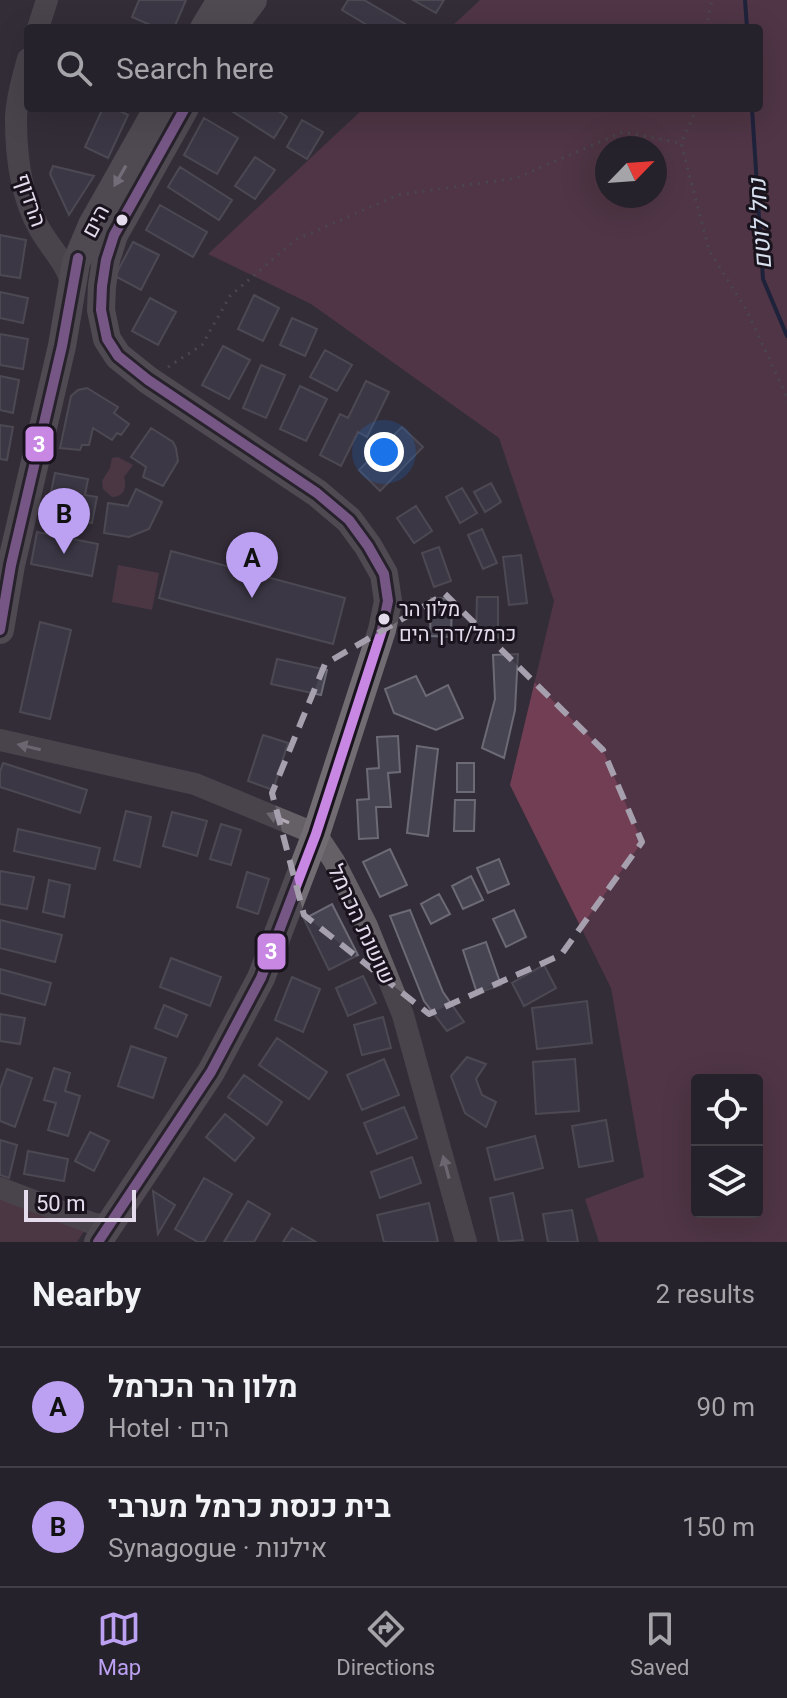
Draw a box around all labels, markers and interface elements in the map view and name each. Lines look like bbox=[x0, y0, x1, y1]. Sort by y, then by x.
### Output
search box bbox=[24, 24, 763, 112]
icon: search bbox=[52, 46, 96, 90]
text: Search here bbox=[116, 51, 274, 86]
north arrow bbox=[595, 136, 667, 208]
one-way arrow bbox=[113, 165, 127, 187]
street label: הרדוף bbox=[10, 170, 51, 230]
water label: נחל לוטם bbox=[743, 175, 777, 270]
street label: הים bbox=[77, 201, 114, 242]
unlabelled marker bbox=[114, 212, 130, 228]
line badge: 3 bbox=[24, 425, 55, 463]
text: 3 bbox=[33, 432, 45, 457]
your location bbox=[364, 432, 404, 472]
pin: B bbox=[38, 488, 90, 554]
pin: A bbox=[226, 532, 278, 598]
place label: מלון הר כרמל/דרך הים bbox=[399, 597, 516, 646]
marker: מלון הר כרמל/דרך הים bbox=[376, 611, 392, 627]
one-way arrow bbox=[16, 740, 41, 753]
one-way arrow bbox=[266, 812, 290, 825]
street label: שושנת הכרמל bbox=[323, 860, 400, 988]
line badge: 3 bbox=[256, 932, 287, 971]
text: 3 bbox=[265, 939, 277, 964]
map controls bbox=[691, 1074, 763, 1218]
button: locate bbox=[691, 1074, 763, 1146]
button: layers bbox=[691, 1146, 763, 1218]
one-way arrow bbox=[439, 1154, 452, 1178]
scale bar bbox=[24, 1186, 136, 1222]
text: 50 m bbox=[36, 1191, 85, 1216]
text: Nearby bbox=[32, 1274, 141, 1314]
text: 2 results bbox=[656, 1279, 755, 1309]
text: מלון הר הכרמל bbox=[108, 1369, 298, 1404]
text: A bbox=[49, 1392, 67, 1422]
text: 90 m bbox=[697, 1392, 755, 1422]
text: Hotel · הים bbox=[108, 1413, 229, 1443]
text: בית כנסת כרמל מערבי bbox=[108, 1489, 391, 1524]
text: B bbox=[50, 1512, 66, 1542]
text: 150 m bbox=[682, 1512, 755, 1542]
text: Synagogue · אילנות bbox=[108, 1533, 327, 1563]
tab: Map bbox=[97, 1607, 141, 1680]
tab: Directions bbox=[336, 1607, 435, 1680]
tab: Saved bbox=[630, 1607, 690, 1680]

